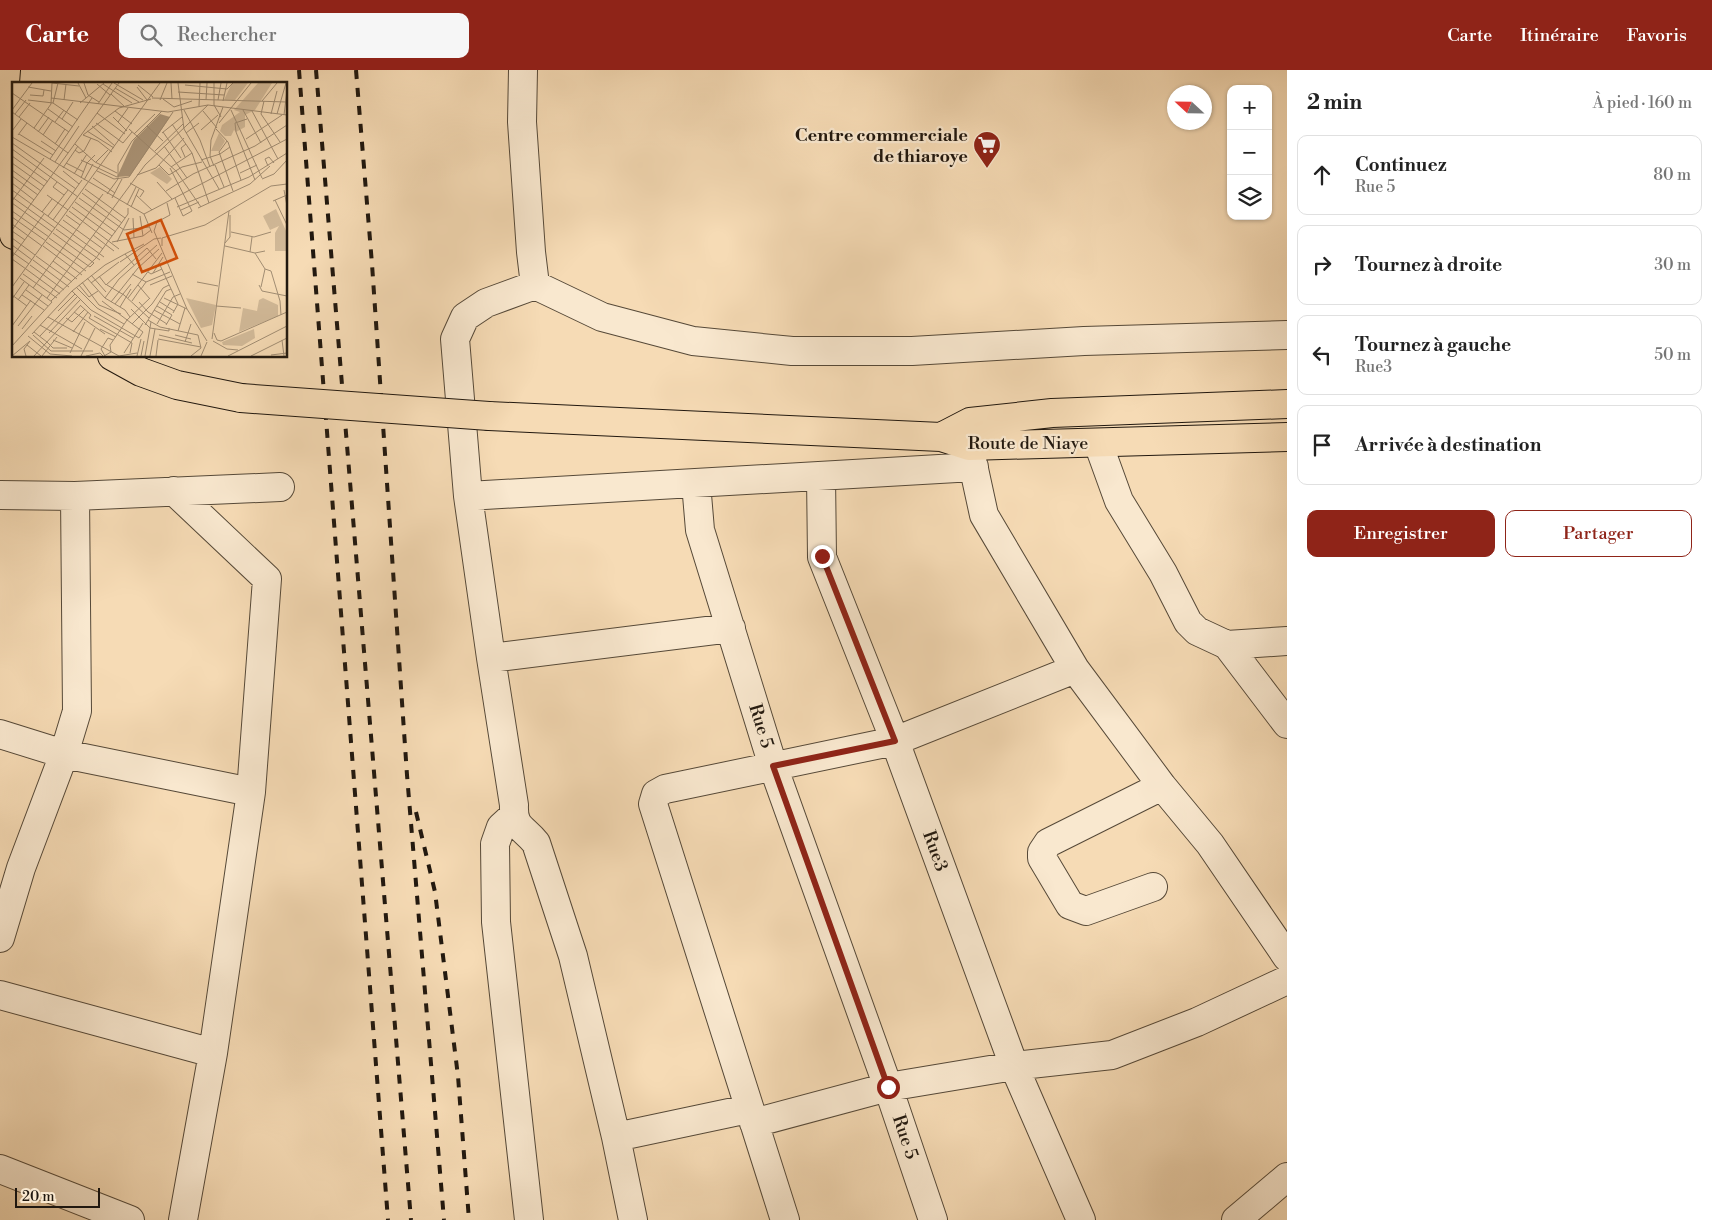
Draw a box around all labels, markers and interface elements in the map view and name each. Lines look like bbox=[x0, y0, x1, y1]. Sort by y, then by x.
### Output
search box bbox=[119, 13, 469, 58]
text: Carte bbox=[25, 20, 89, 50]
icon: search bbox=[137, 21, 165, 49]
text: Rechercher bbox=[177, 23, 277, 47]
text: Carte bbox=[1447, 24, 1492, 47]
text: Itinéraire bbox=[1520, 24, 1599, 47]
text: Favoris bbox=[1627, 24, 1687, 47]
inset map bbox=[12, 82, 288, 358]
north arrow bbox=[1167, 85, 1212, 130]
map controls bbox=[1227, 85, 1272, 220]
button: + bbox=[1227, 85, 1272, 130]
text: 2 min bbox=[1307, 90, 1362, 116]
text: À pied · 160 m bbox=[1593, 93, 1692, 113]
place label: Centre commerciale de thiaroye bbox=[795, 124, 968, 168]
supermarket icon: Centre commerciale de thiaroye bbox=[972, 130, 1002, 169]
button: − bbox=[1227, 130, 1272, 175]
text: Continuez bbox=[1355, 153, 1447, 177]
icon: ahead bbox=[1308, 161, 1336, 189]
text: 80 m bbox=[1653, 165, 1691, 185]
button: layers bbox=[1227, 175, 1272, 220]
text: Rue 5 bbox=[1355, 177, 1395, 197]
icon: right bbox=[1308, 251, 1336, 279]
text: Tournez à droite bbox=[1355, 253, 1502, 277]
text: 30 m bbox=[1654, 255, 1691, 275]
text: Tournez à gauche bbox=[1355, 333, 1511, 357]
icon: left bbox=[1308, 341, 1336, 369]
text: 50 m bbox=[1654, 345, 1691, 365]
text: Rue3 bbox=[1355, 357, 1392, 377]
icon: arrive bbox=[1308, 431, 1336, 459]
street label: Route de Niaye bbox=[968, 432, 1088, 455]
text: Arrivée à destination bbox=[1355, 433, 1541, 457]
button: Enregistrer bbox=[1307, 510, 1495, 557]
button: Partager bbox=[1505, 510, 1692, 557]
route end bbox=[811, 545, 834, 568]
street label: Rue 5 bbox=[743, 701, 779, 751]
street label: Rue3 bbox=[917, 827, 953, 875]
route start bbox=[877, 1076, 900, 1099]
street label: Rue 5 bbox=[887, 1112, 923, 1162]
scale bar bbox=[15, 1185, 100, 1208]
text: 20 m bbox=[22, 1188, 54, 1206]

